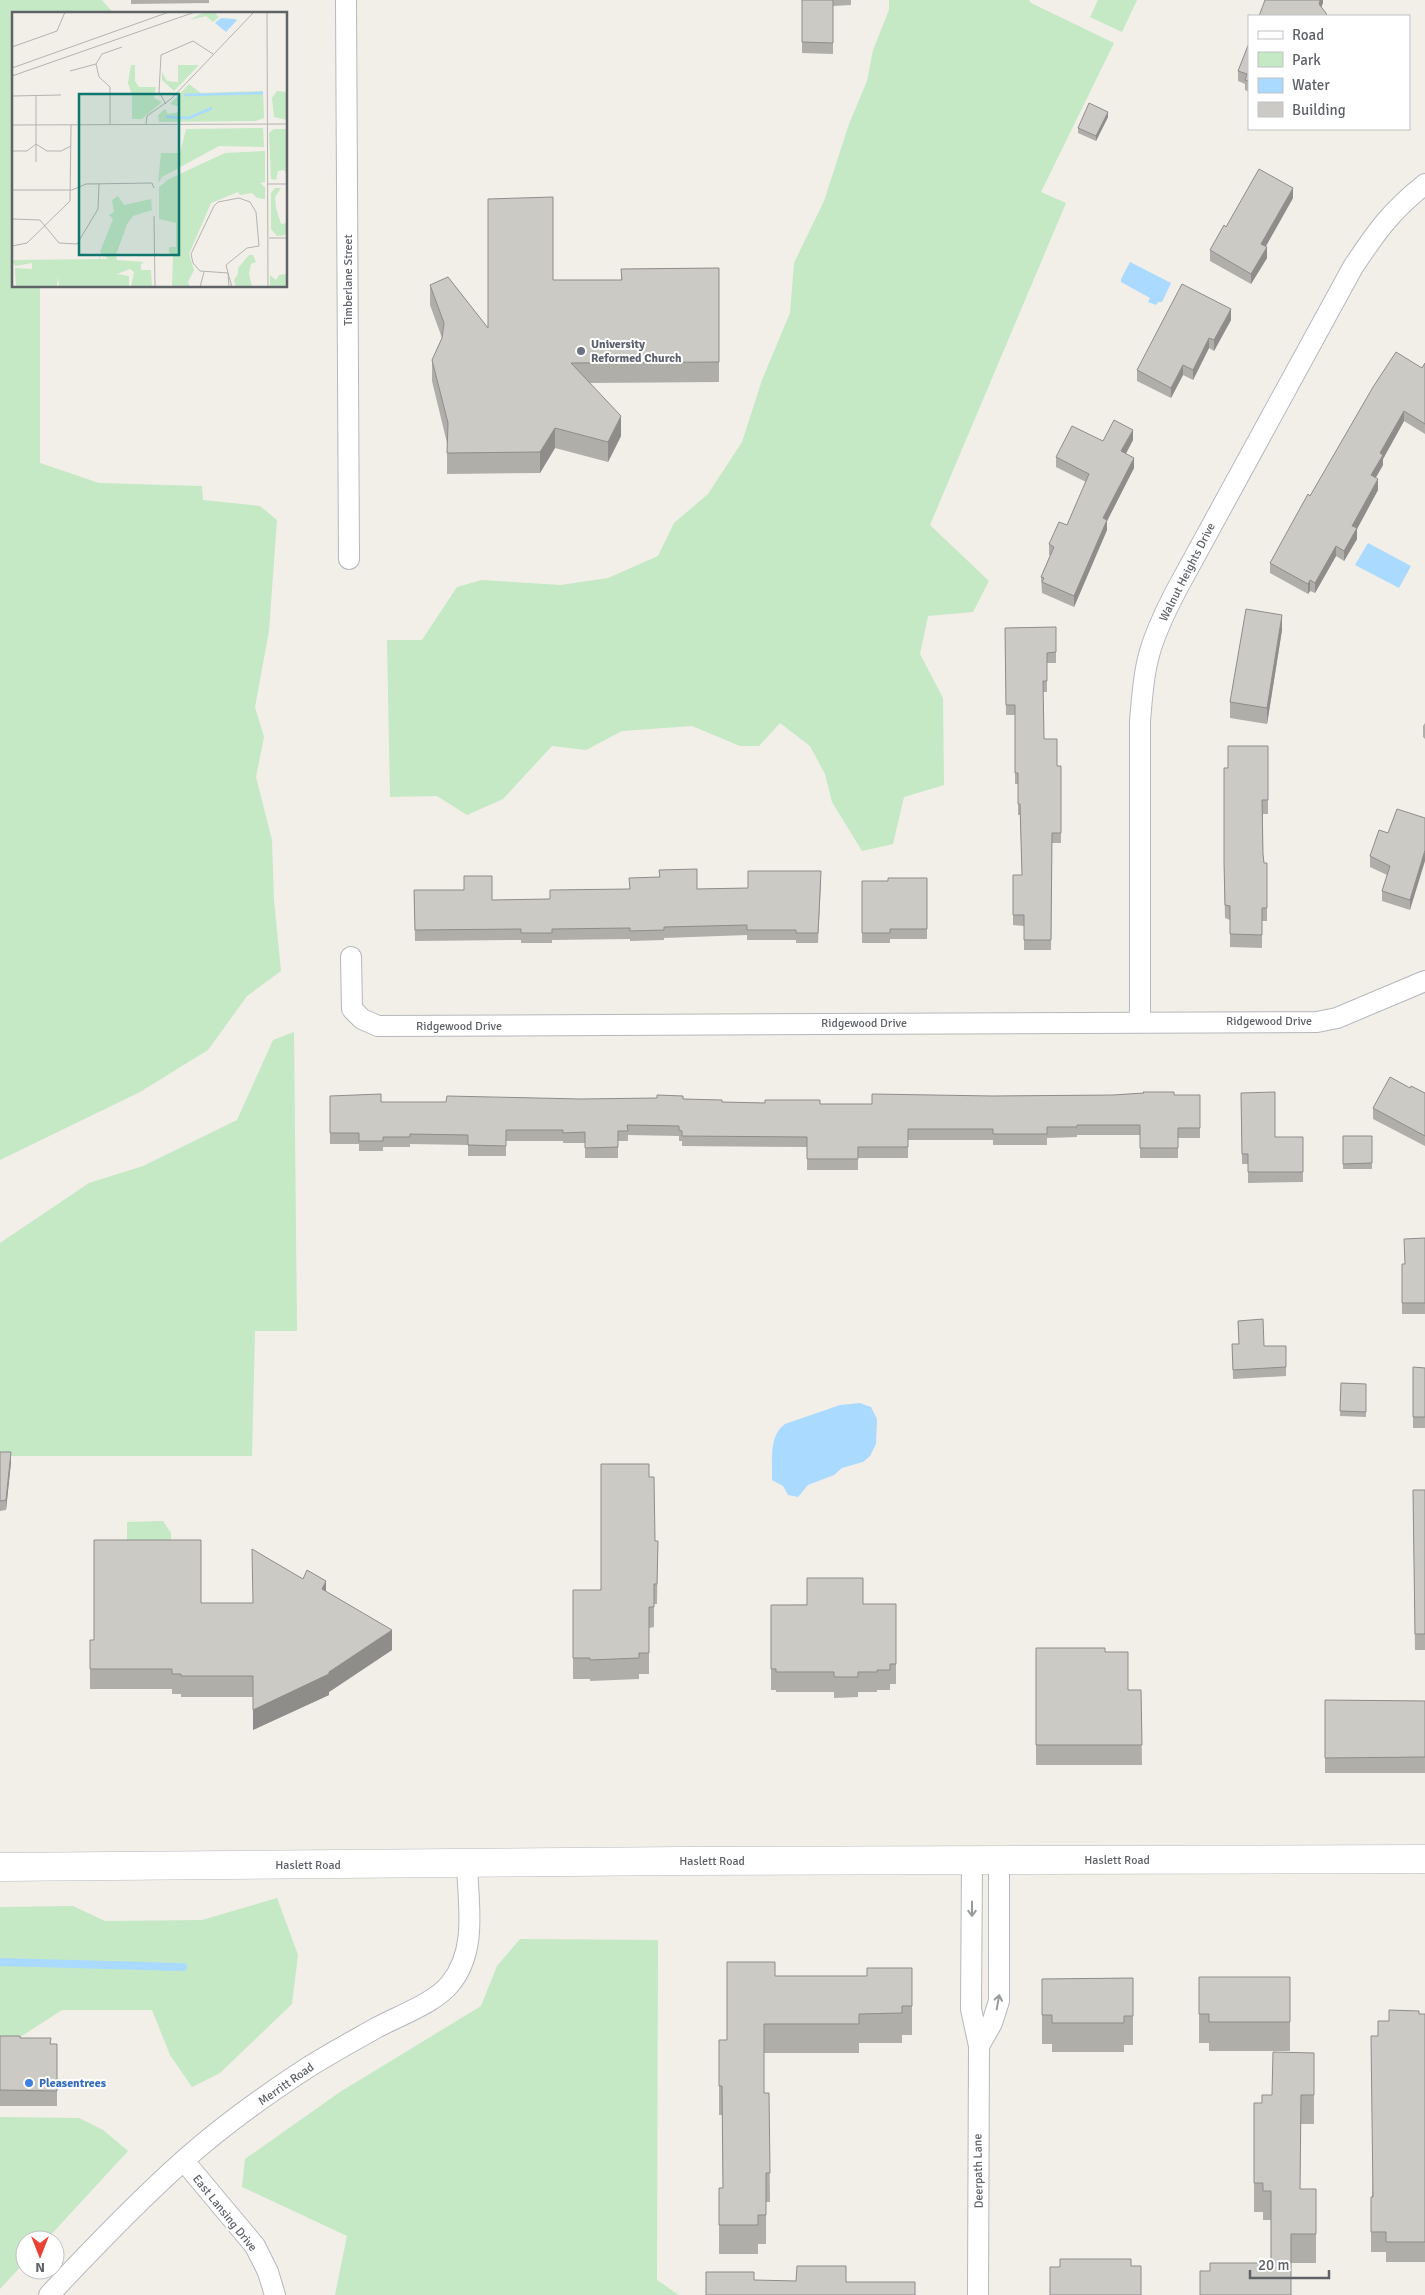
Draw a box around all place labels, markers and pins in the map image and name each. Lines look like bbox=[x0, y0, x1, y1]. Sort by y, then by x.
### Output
place label: University Reformed Church bbox=[591, 337, 682, 366]
marker: University Reformed Church bbox=[575, 345, 587, 357]
place label: Pleasentrees bbox=[39, 2076, 107, 2091]
marker: Pleasentrees bbox=[23, 2077, 35, 2089]

